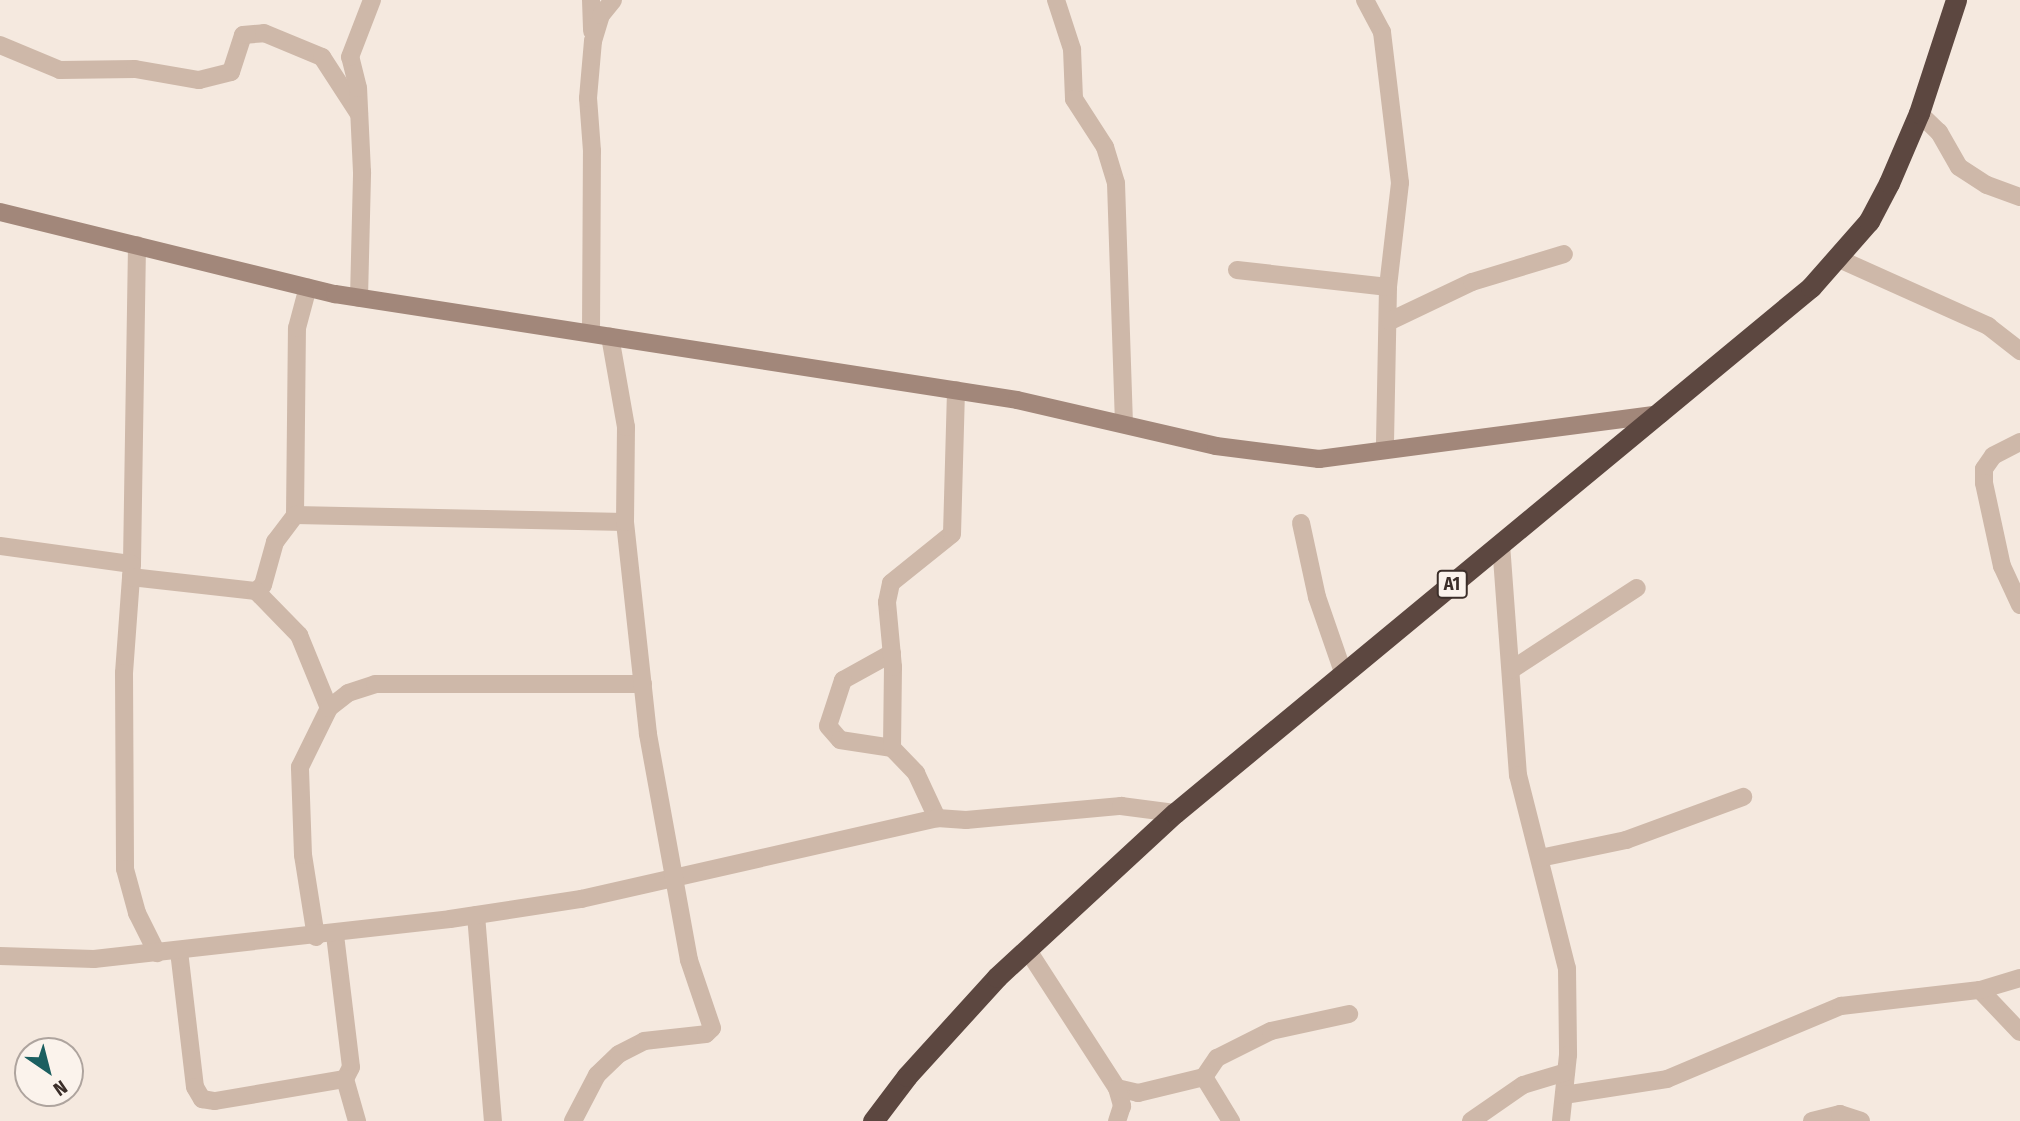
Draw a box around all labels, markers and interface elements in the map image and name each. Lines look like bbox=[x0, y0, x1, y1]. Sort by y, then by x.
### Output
road number: A1 bbox=[1436, 570, 1468, 598]
north arrow bbox=[14, 1037, 84, 1107]
text: N bbox=[49, 1075, 71, 1101]

